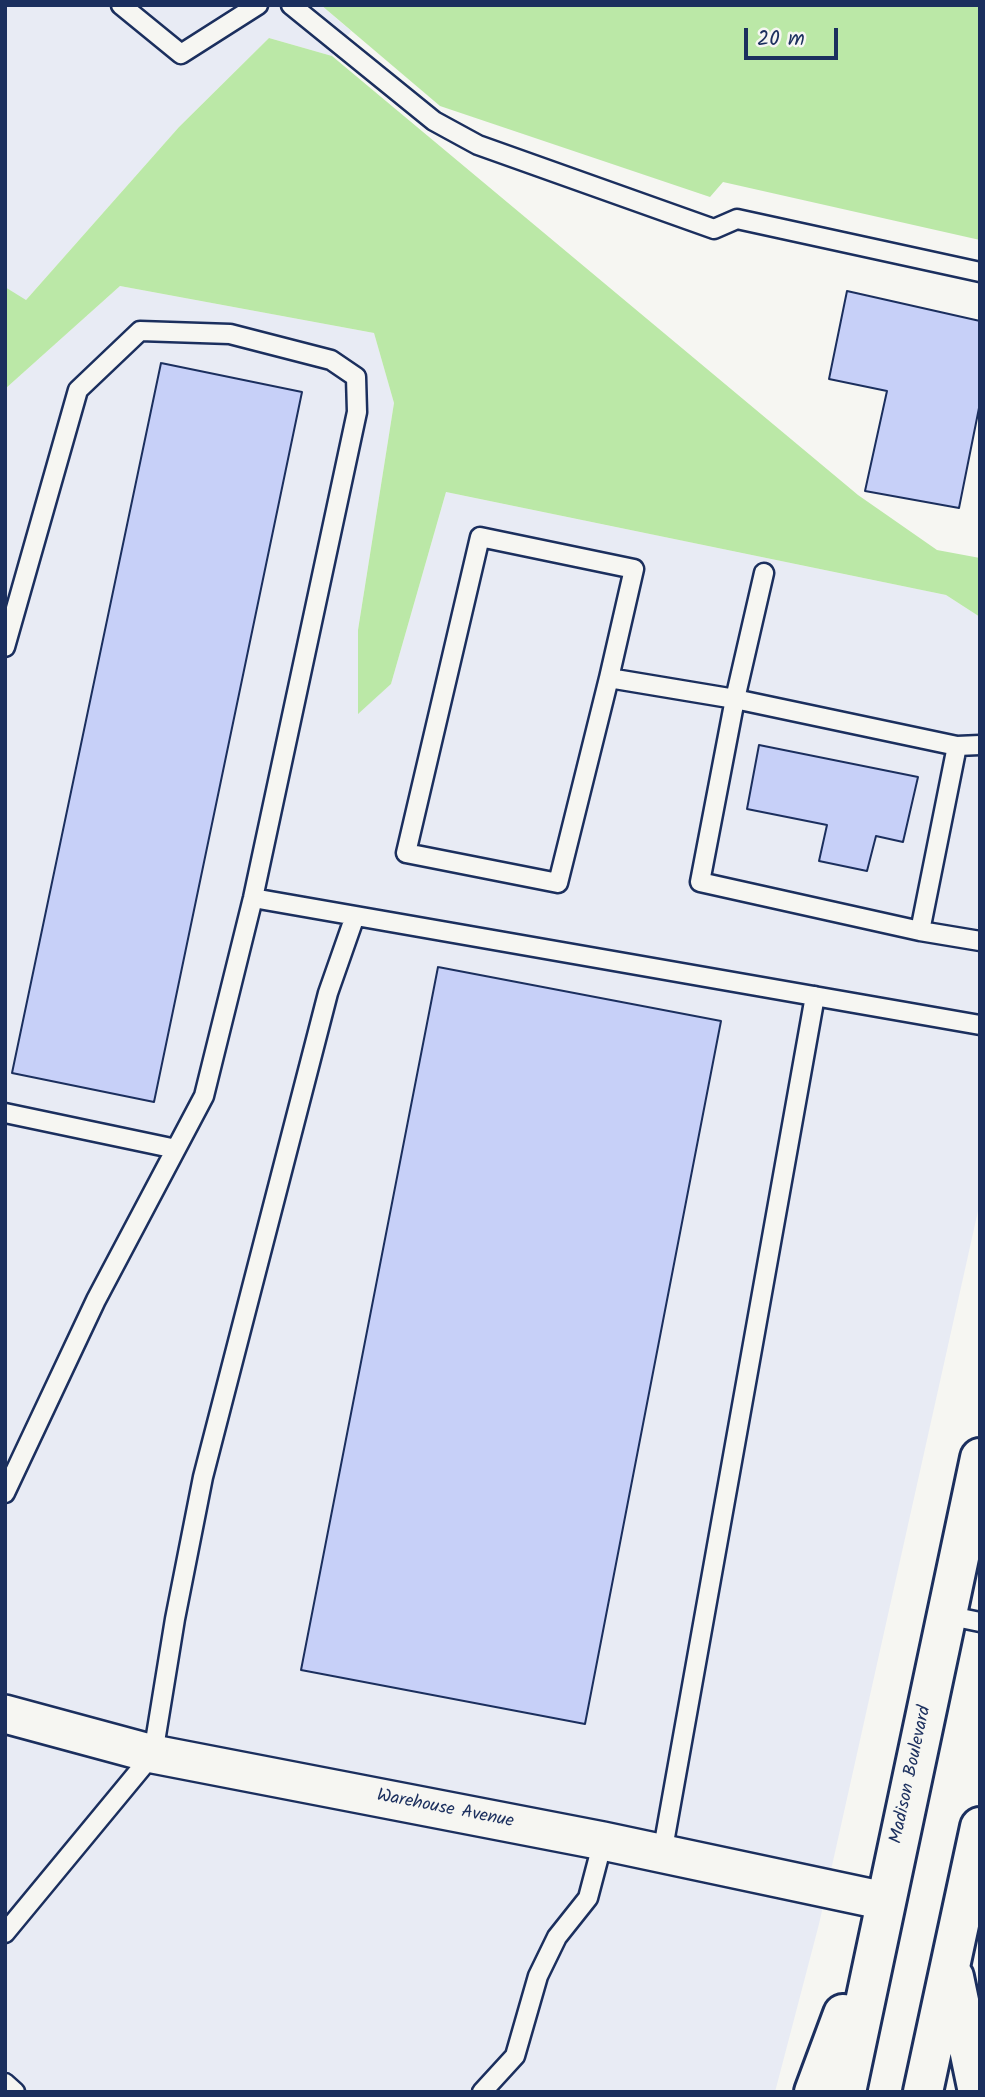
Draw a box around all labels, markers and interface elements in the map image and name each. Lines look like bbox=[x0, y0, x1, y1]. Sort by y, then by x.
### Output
scale bar bbox=[747, 14, 842, 58]
text: 20 m bbox=[757, 23, 805, 56]
street label: Madison Boulevard bbox=[887, 1704, 937, 1846]
street label: Warehouse Avenue bbox=[375, 1786, 515, 1834]

